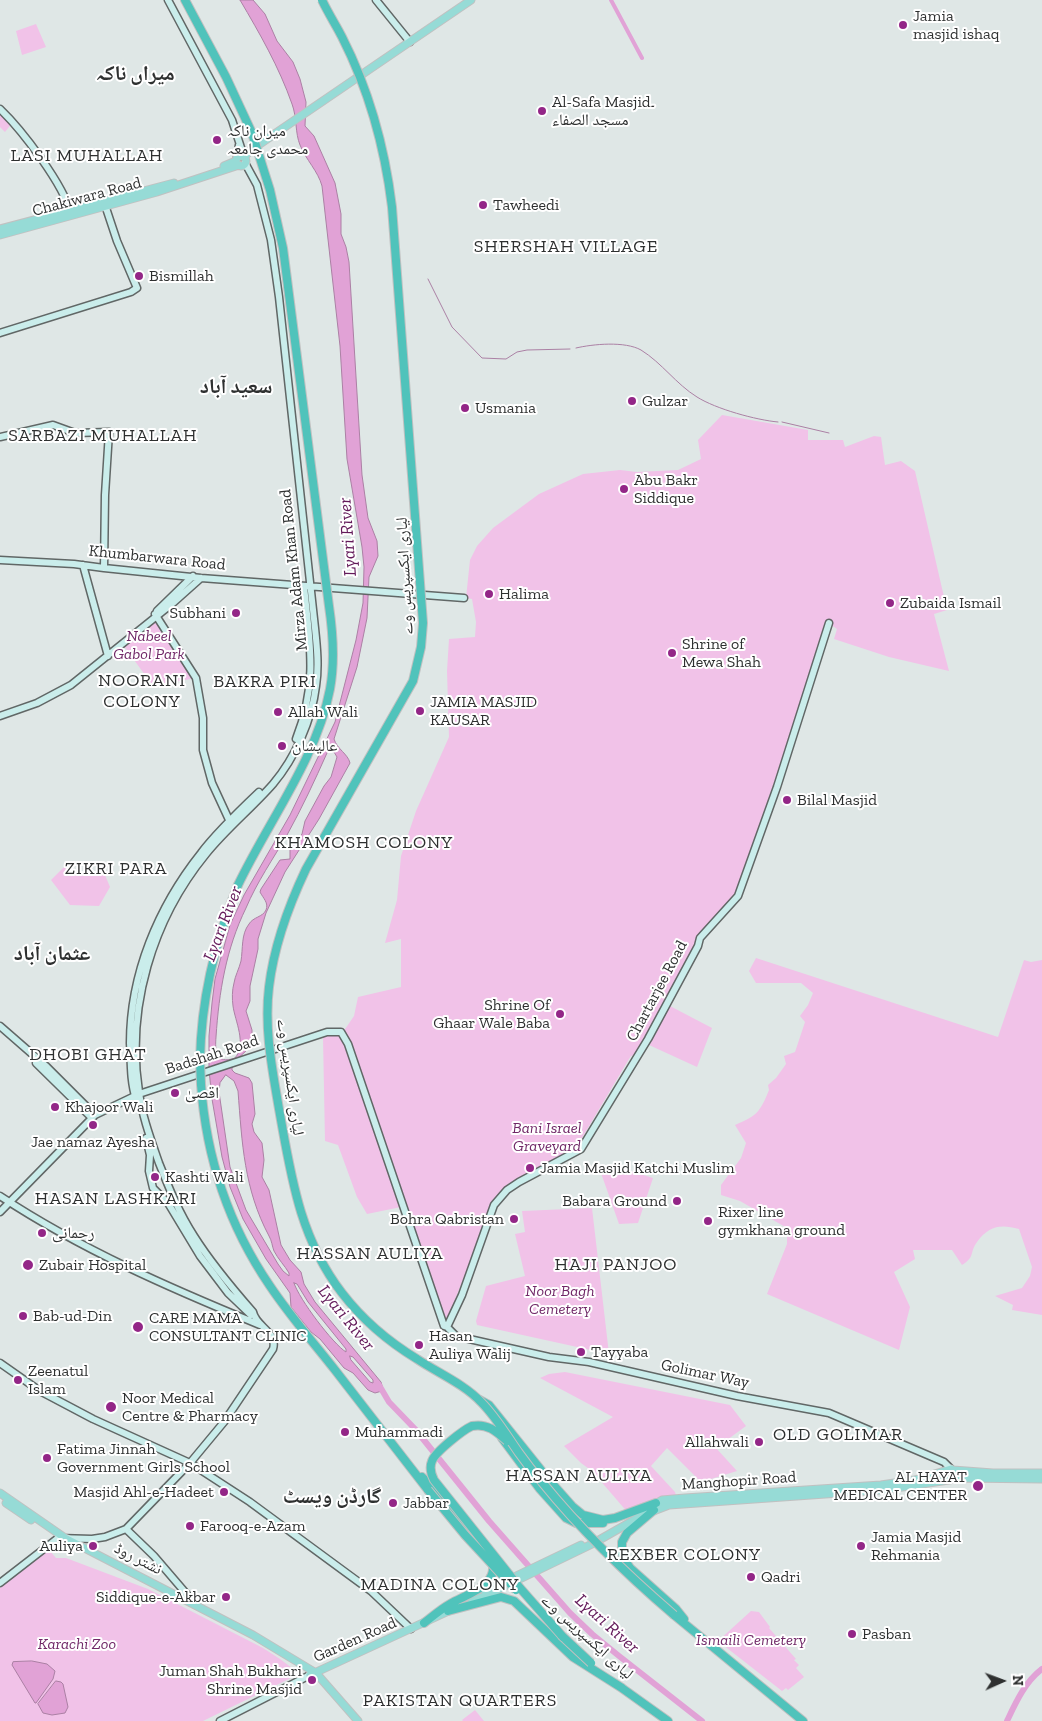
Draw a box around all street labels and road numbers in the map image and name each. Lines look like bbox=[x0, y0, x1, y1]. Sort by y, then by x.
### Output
street label: Chakiwara Road bbox=[30, 173, 144, 221]
street label: Mirza Adam Khan Road bbox=[276, 488, 312, 652]
street label: لیاری ایکسپریس وے bbox=[392, 517, 418, 635]
street label: Khumbarwara Road bbox=[88, 541, 226, 575]
street label: Chartarjee Road bbox=[622, 937, 692, 1045]
street label: لیاری ایکسپریس وے bbox=[272, 1017, 308, 1137]
street label: Badshah Road bbox=[163, 1031, 261, 1079]
street label: Golimar Way bbox=[659, 1355, 751, 1393]
street label: Manghopir Road bbox=[681, 1467, 797, 1495]
street label: نشتر روڈ bbox=[111, 1539, 165, 1579]
street label: لیاری ایکسپریس وے bbox=[537, 1591, 637, 1683]
street label: Garden Road bbox=[310, 1613, 400, 1667]

